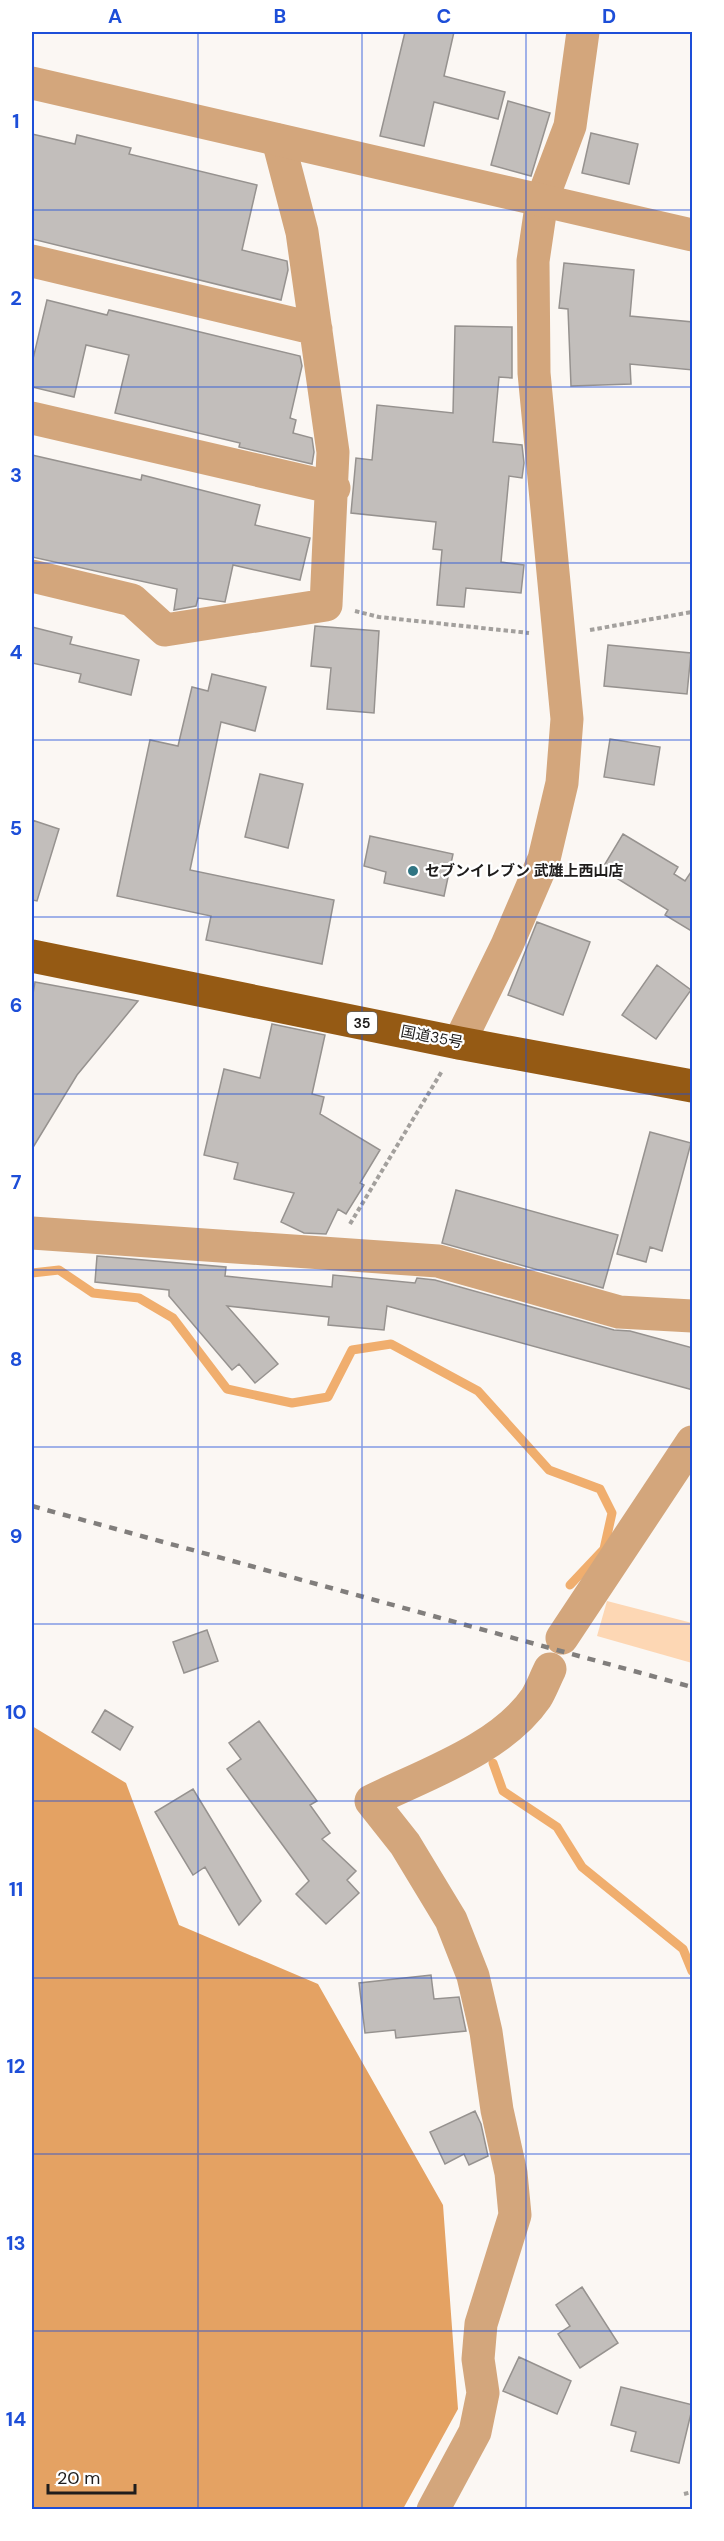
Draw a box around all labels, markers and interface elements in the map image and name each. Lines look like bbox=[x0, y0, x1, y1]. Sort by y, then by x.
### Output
text: A bbox=[108, 3, 122, 29]
text: B bbox=[274, 3, 286, 29]
text: C bbox=[437, 3, 451, 29]
text: D bbox=[602, 3, 616, 29]
text: 1 bbox=[12, 108, 20, 134]
text: 2 bbox=[10, 285, 22, 311]
text: 3 bbox=[10, 462, 22, 488]
text: 4 bbox=[10, 639, 23, 665]
text: 5 bbox=[10, 815, 22, 841]
place label: セブンイレブン 武雄上西山店 bbox=[425, 861, 624, 881]
marker: セブンイレブン 武雄上西山店 bbox=[406, 864, 420, 878]
text: 6 bbox=[10, 992, 22, 1018]
road number: 35 bbox=[347, 1012, 377, 1034]
street label: 国道35号 bbox=[399, 1021, 465, 1053]
text: 7 bbox=[11, 1169, 22, 1195]
text: 8 bbox=[10, 1346, 22, 1372]
text: 9 bbox=[10, 1523, 22, 1549]
text: 10 bbox=[5, 1699, 27, 1725]
text: 11 bbox=[9, 1876, 23, 1902]
text: 12 bbox=[7, 2053, 25, 2079]
text: 13 bbox=[6, 2230, 26, 2256]
text: 14 bbox=[6, 2406, 26, 2432]
scale bar bbox=[48, 2457, 135, 2495]
text: 20 m bbox=[57, 2466, 100, 2490]

